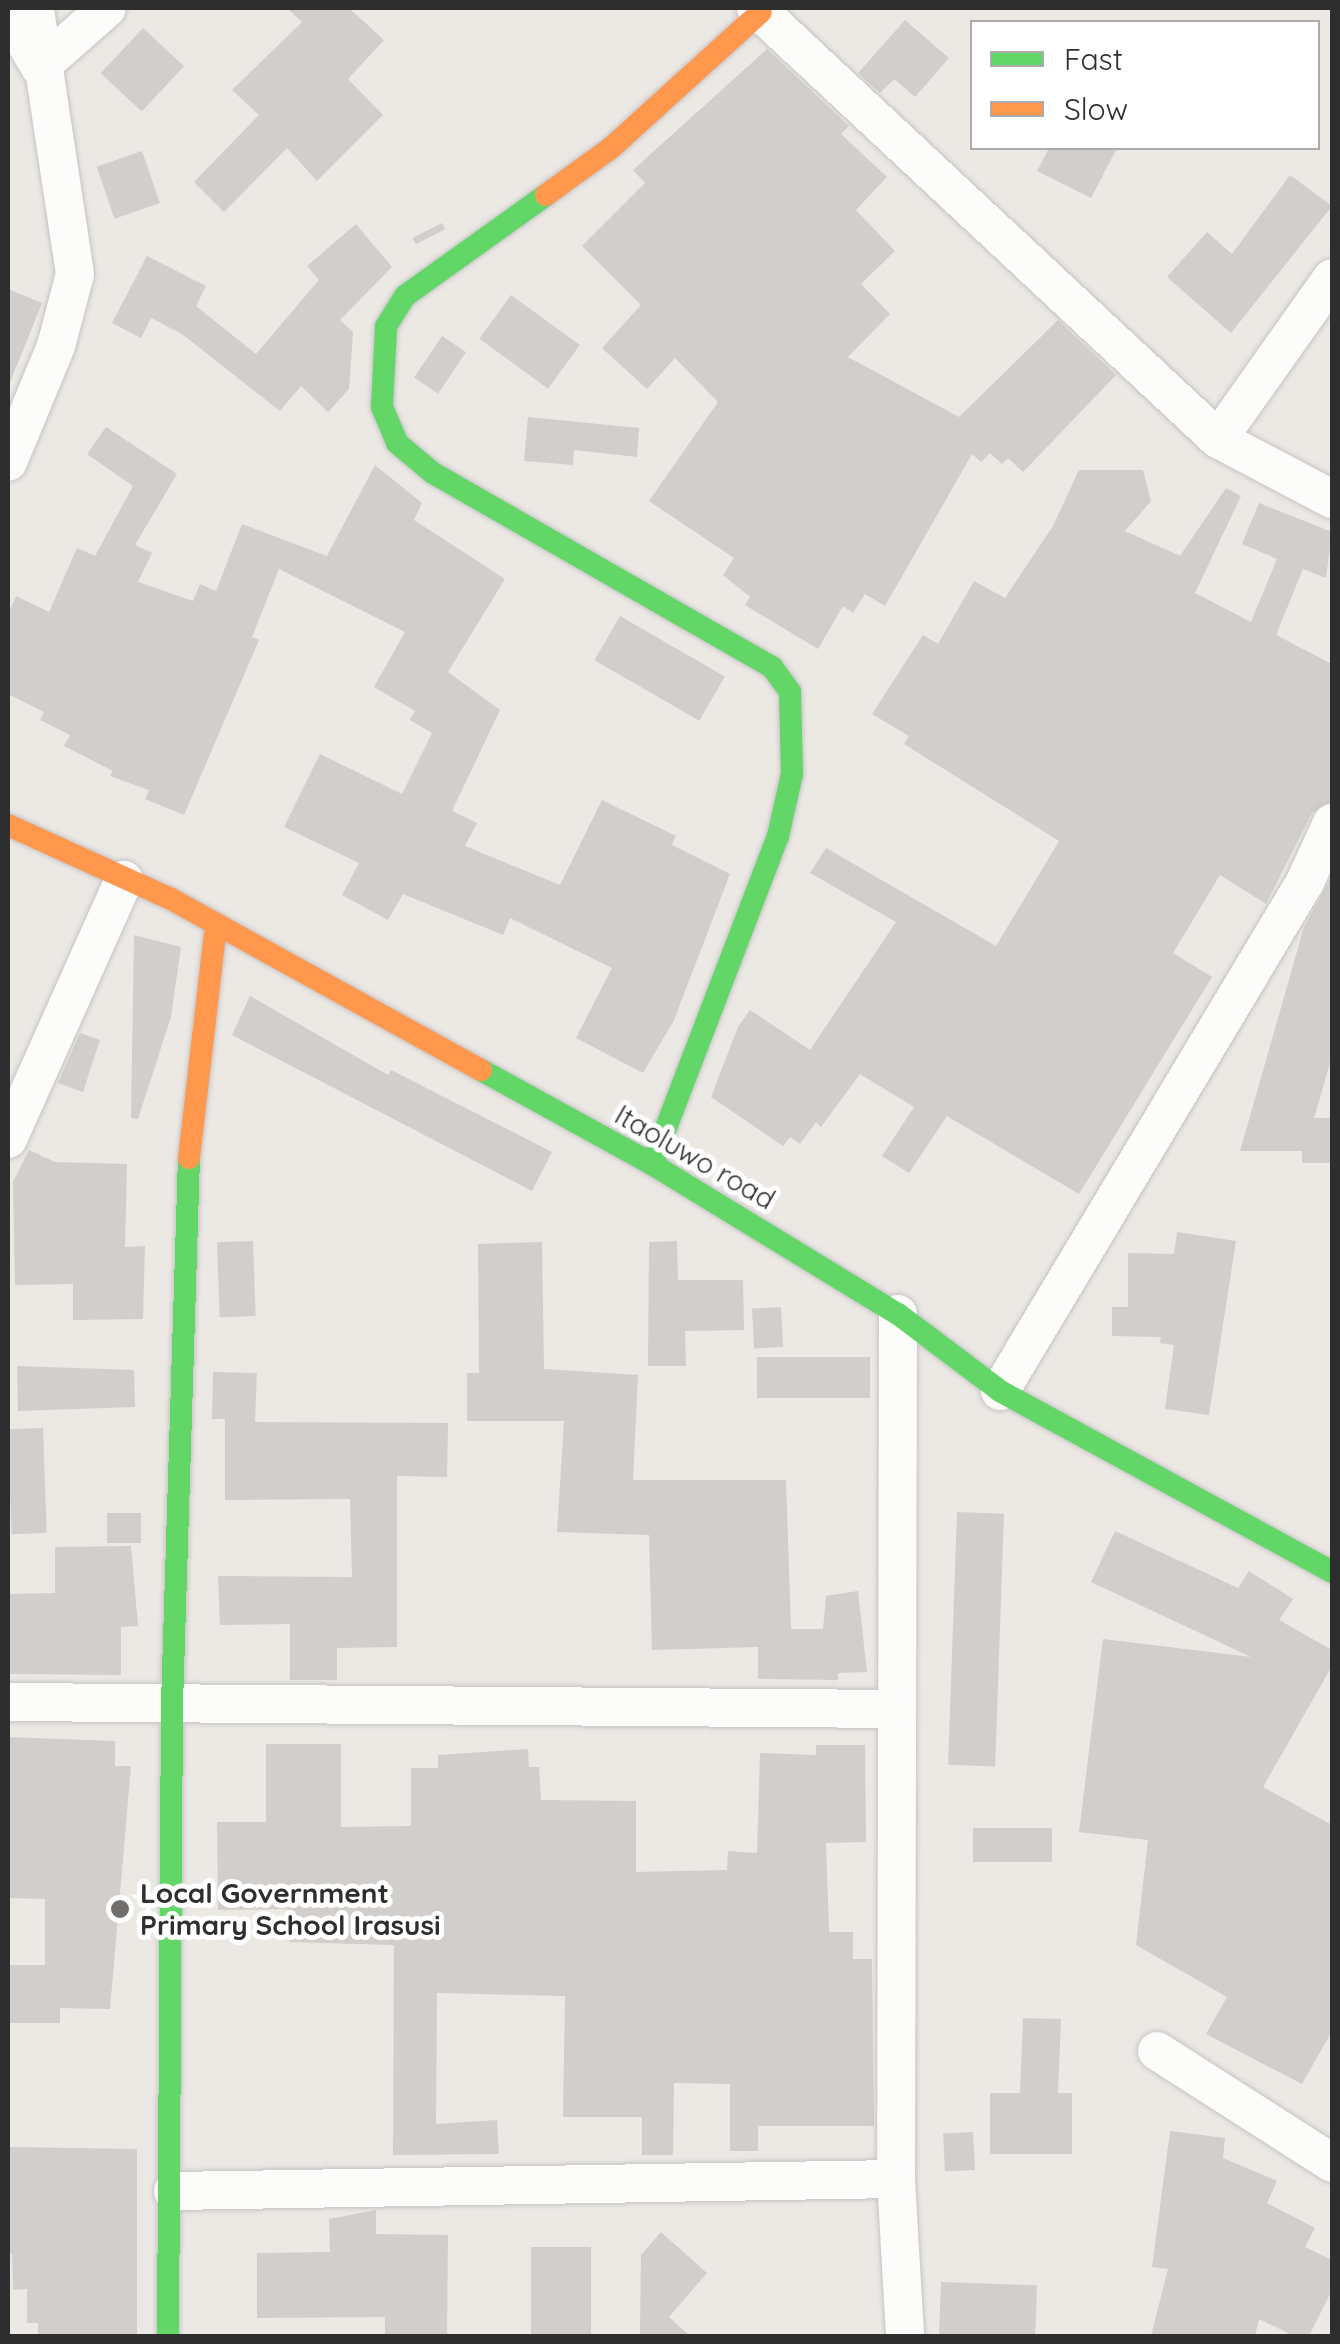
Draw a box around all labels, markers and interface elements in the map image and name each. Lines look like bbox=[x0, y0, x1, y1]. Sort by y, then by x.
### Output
legend bbox=[970, 20, 1320, 150]
text: Fast bbox=[1064, 40, 1123, 78]
text: Slow bbox=[1064, 90, 1128, 128]
street label: Itaoluwo road bbox=[609, 1098, 781, 1216]
place label: Local Government Primary School Irasusi bbox=[140, 1876, 441, 1942]
marker: Local Government Primary School Irasusi bbox=[109, 1898, 131, 1920]

